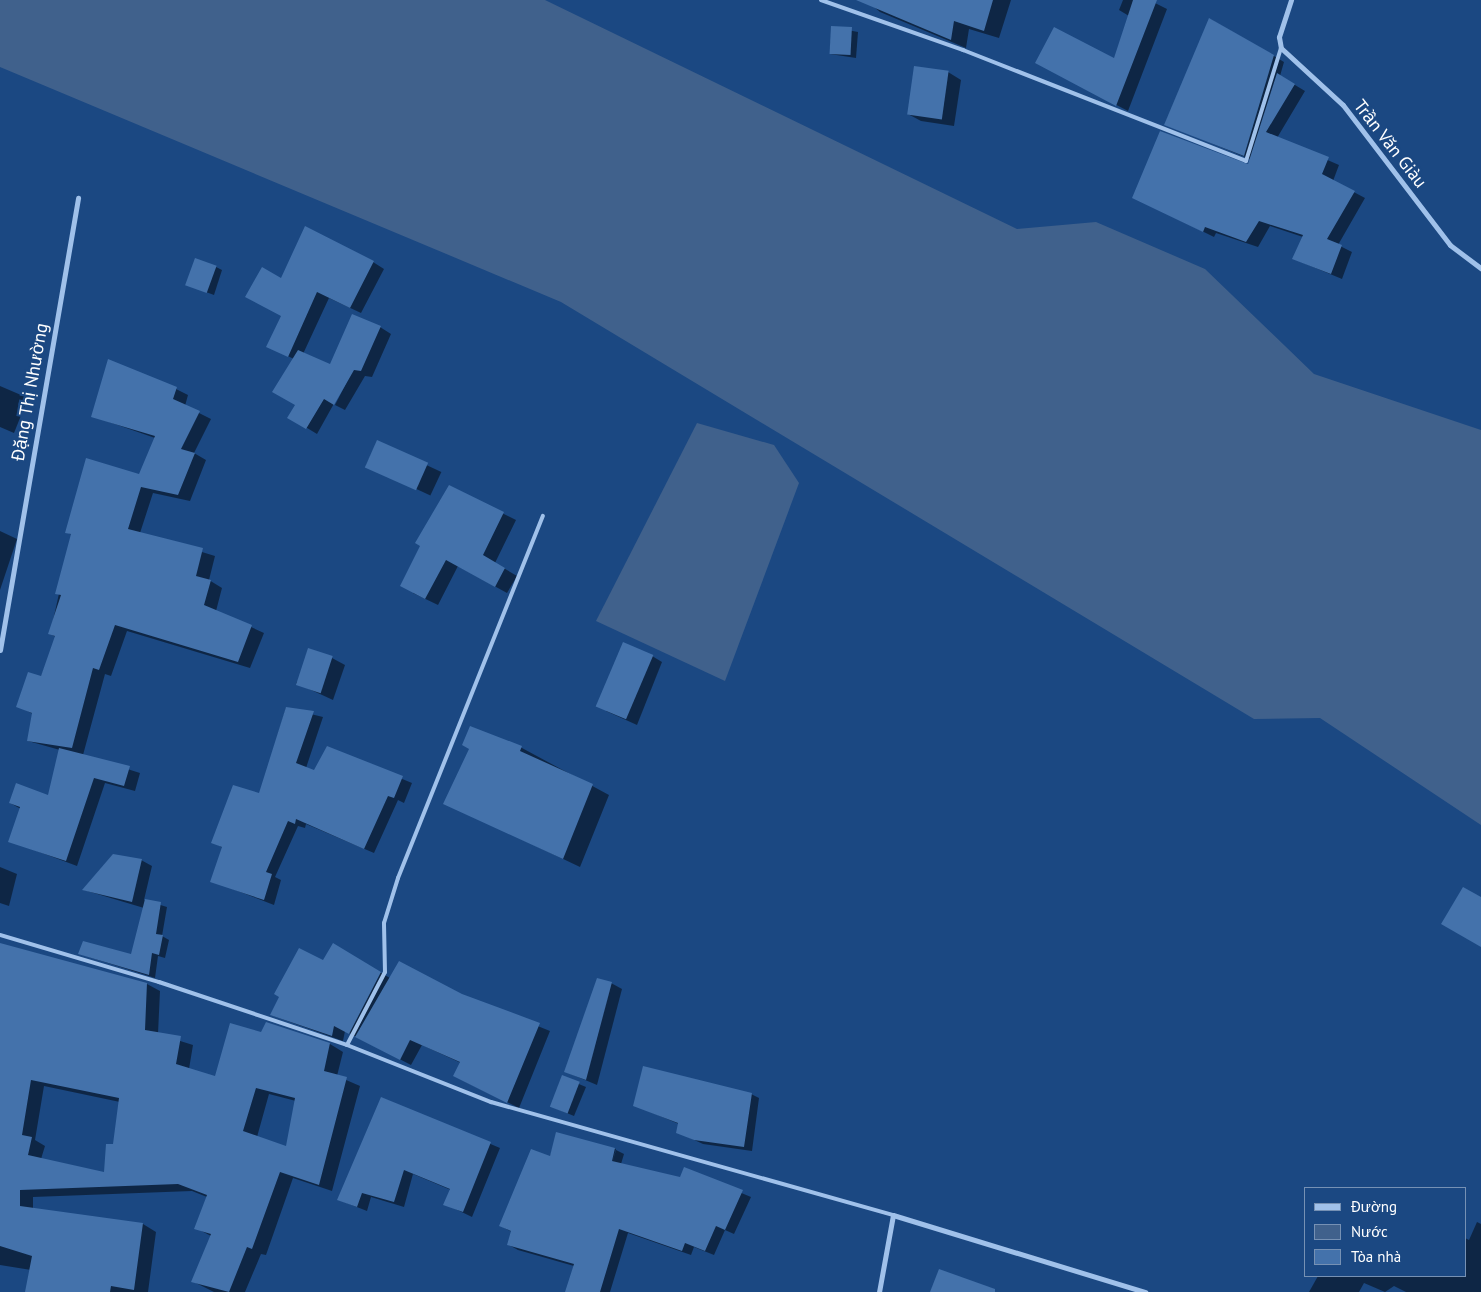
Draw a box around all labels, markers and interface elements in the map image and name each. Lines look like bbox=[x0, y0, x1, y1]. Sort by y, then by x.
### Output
street label: Trần Văn Giàu bbox=[1349, 95, 1431, 193]
street label: Đặng Thị Nhường bbox=[7, 321, 53, 463]
legend bbox=[1304, 1187, 1466, 1277]
text: Đường bbox=[1351, 1197, 1397, 1216]
text: Nước bbox=[1351, 1222, 1388, 1241]
text: Tòa nhà bbox=[1351, 1247, 1401, 1266]

